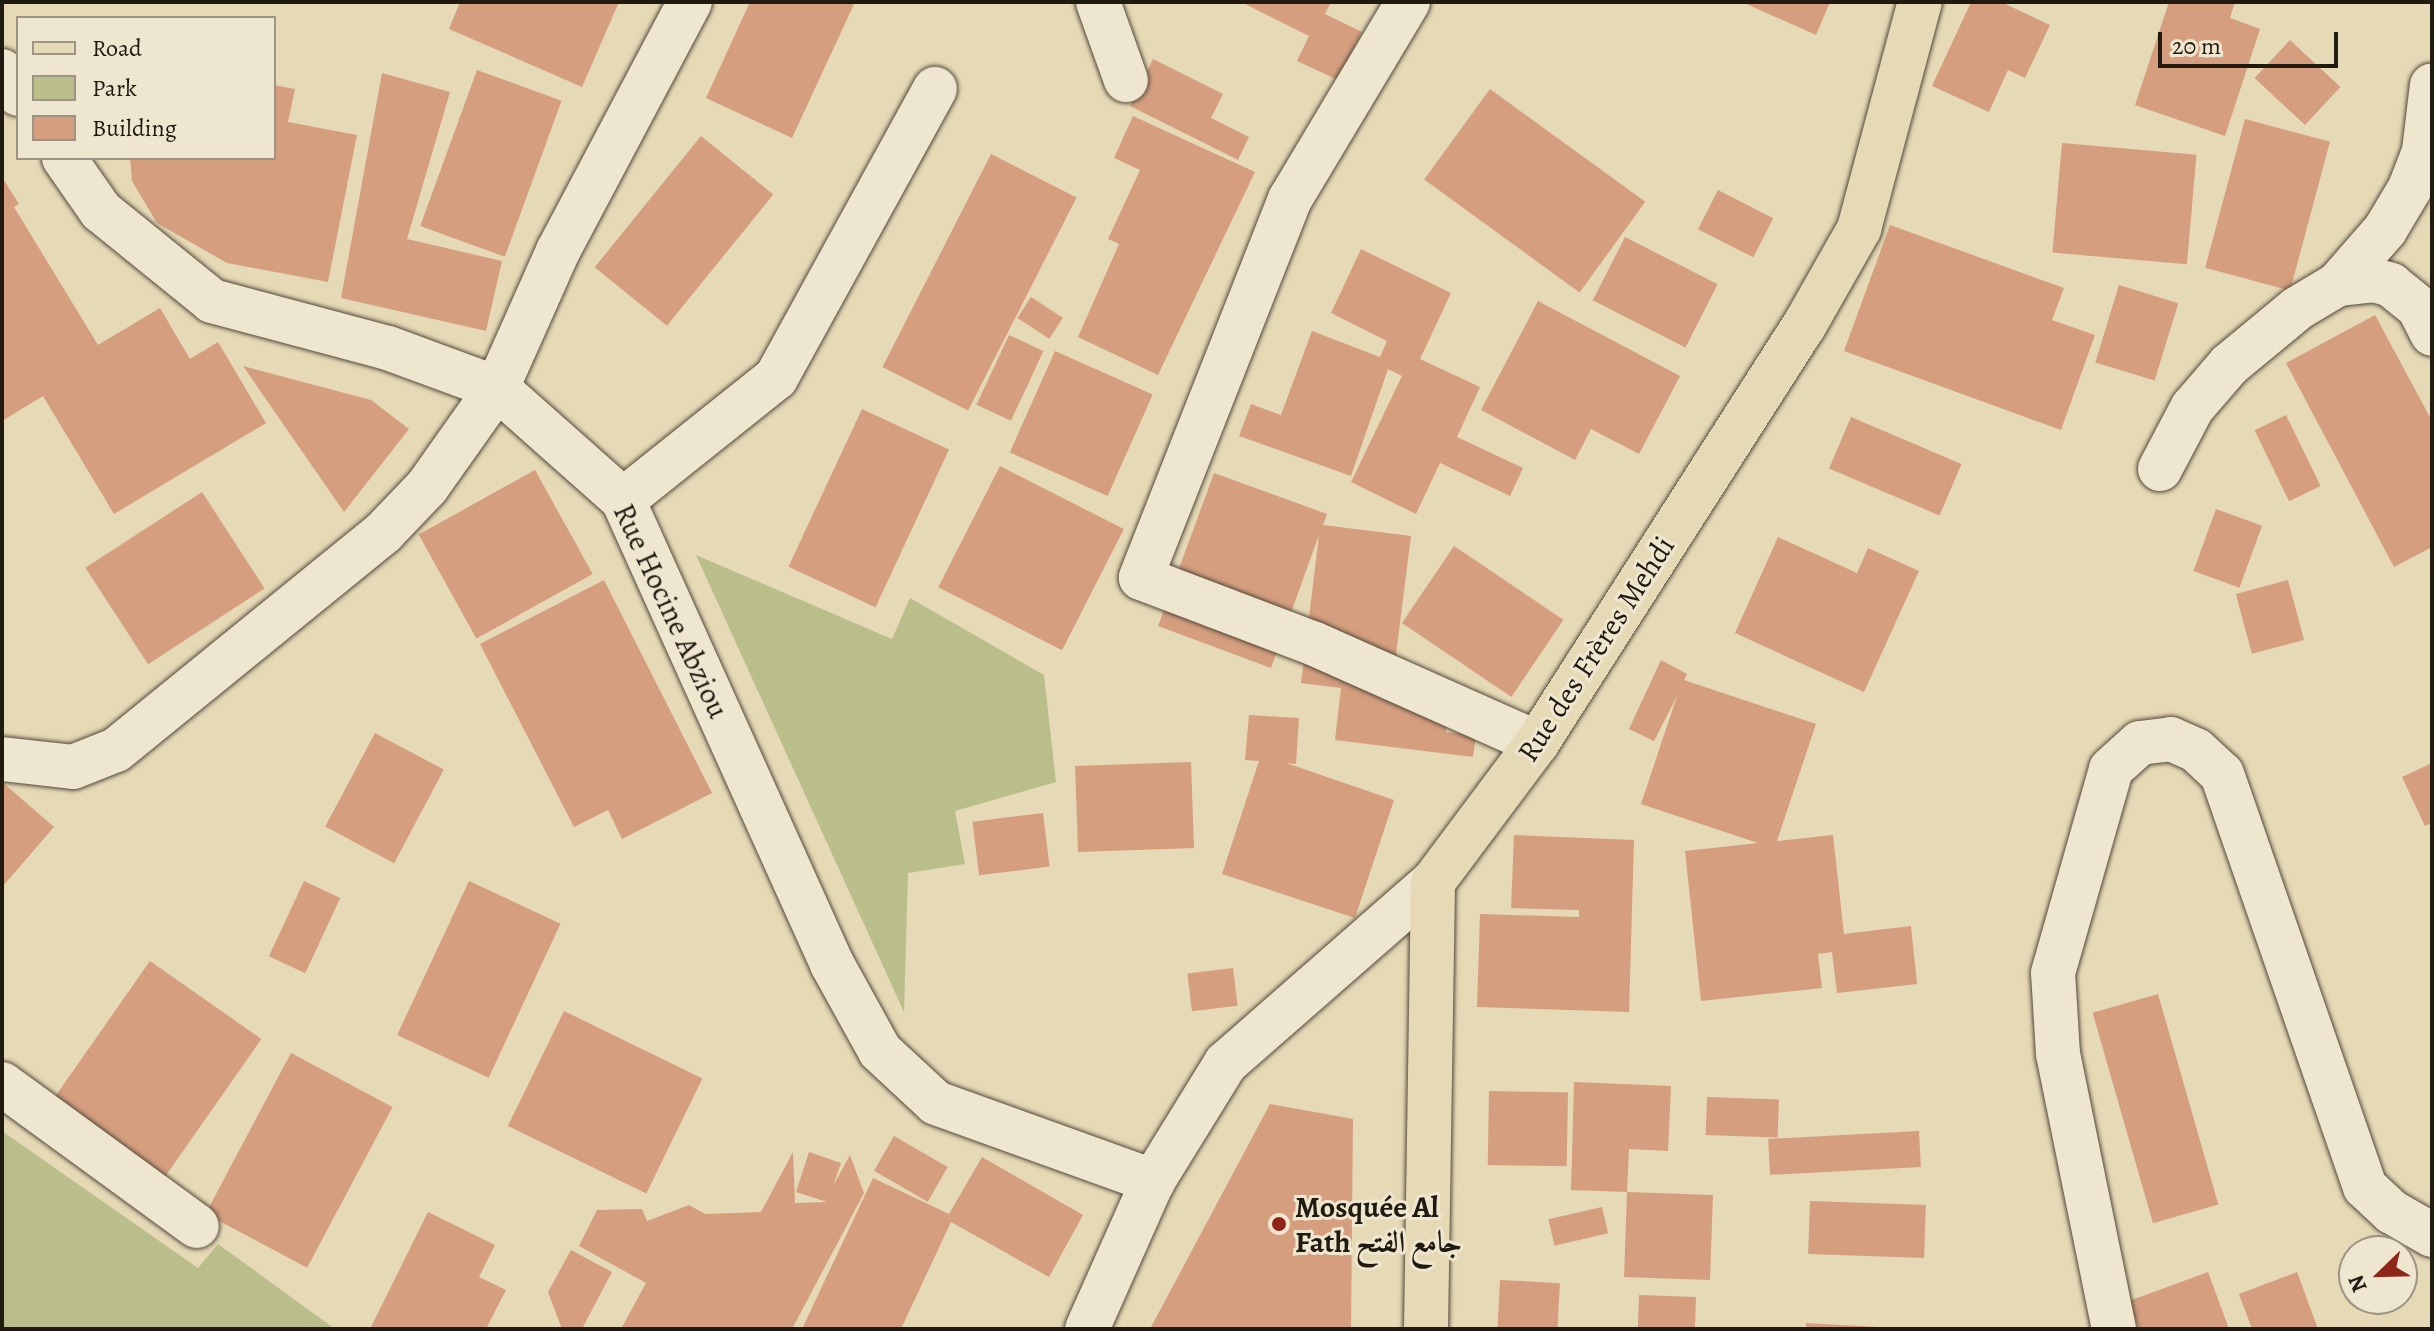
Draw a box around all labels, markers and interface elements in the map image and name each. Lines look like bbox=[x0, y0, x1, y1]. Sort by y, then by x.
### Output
legend bbox=[16, 16, 276, 160]
scale bar bbox=[2162, 16, 2342, 66]
text: 20 m bbox=[2172, 30, 2221, 62]
text: Road bbox=[92, 32, 142, 64]
text: Park bbox=[92, 72, 137, 104]
text: Building bbox=[92, 112, 177, 144]
street label: Rue Hocine Abziou bbox=[606, 498, 736, 724]
street label: Rue des Frères Mehdi bbox=[1510, 530, 1682, 768]
place label: Mosquée Al Fath جامع الفتح bbox=[1295, 1189, 1462, 1260]
marker: Mosquée Al Fath جامع الفتح bbox=[1270, 1215, 1288, 1233]
north arrow bbox=[2338, 1235, 2418, 1315]
text: N bbox=[2341, 1270, 2375, 1297]

